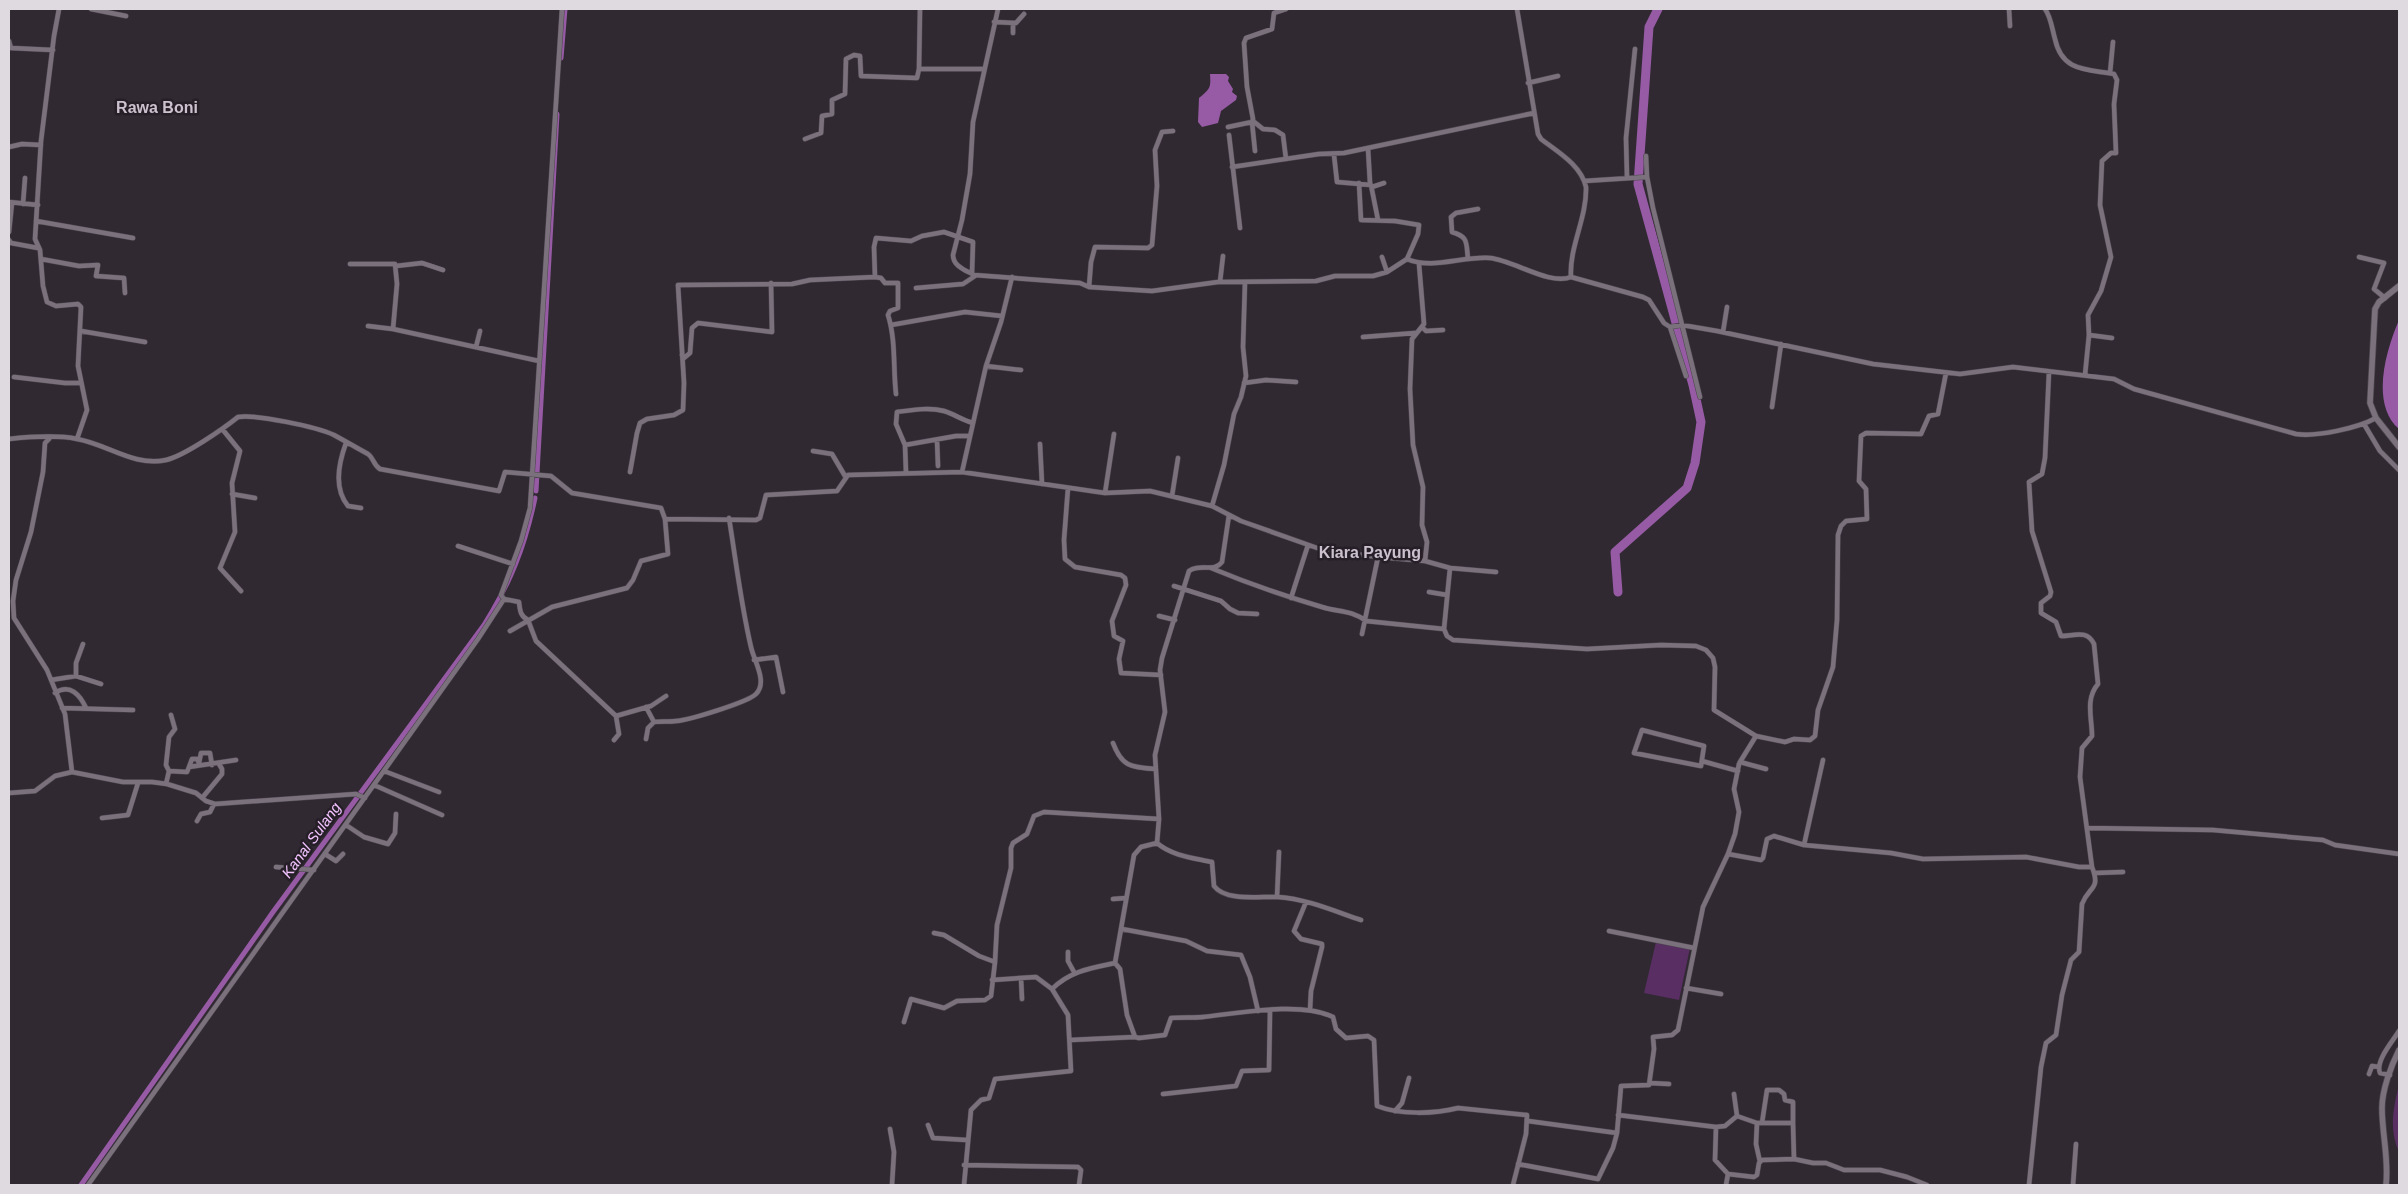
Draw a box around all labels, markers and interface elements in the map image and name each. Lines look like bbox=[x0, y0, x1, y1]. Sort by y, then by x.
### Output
district label: Rawa Boni bbox=[116, 99, 198, 116]
district label: Kiara Payung bbox=[1319, 544, 1421, 561]
water label: Kanal Sulang bbox=[278, 798, 344, 881]

